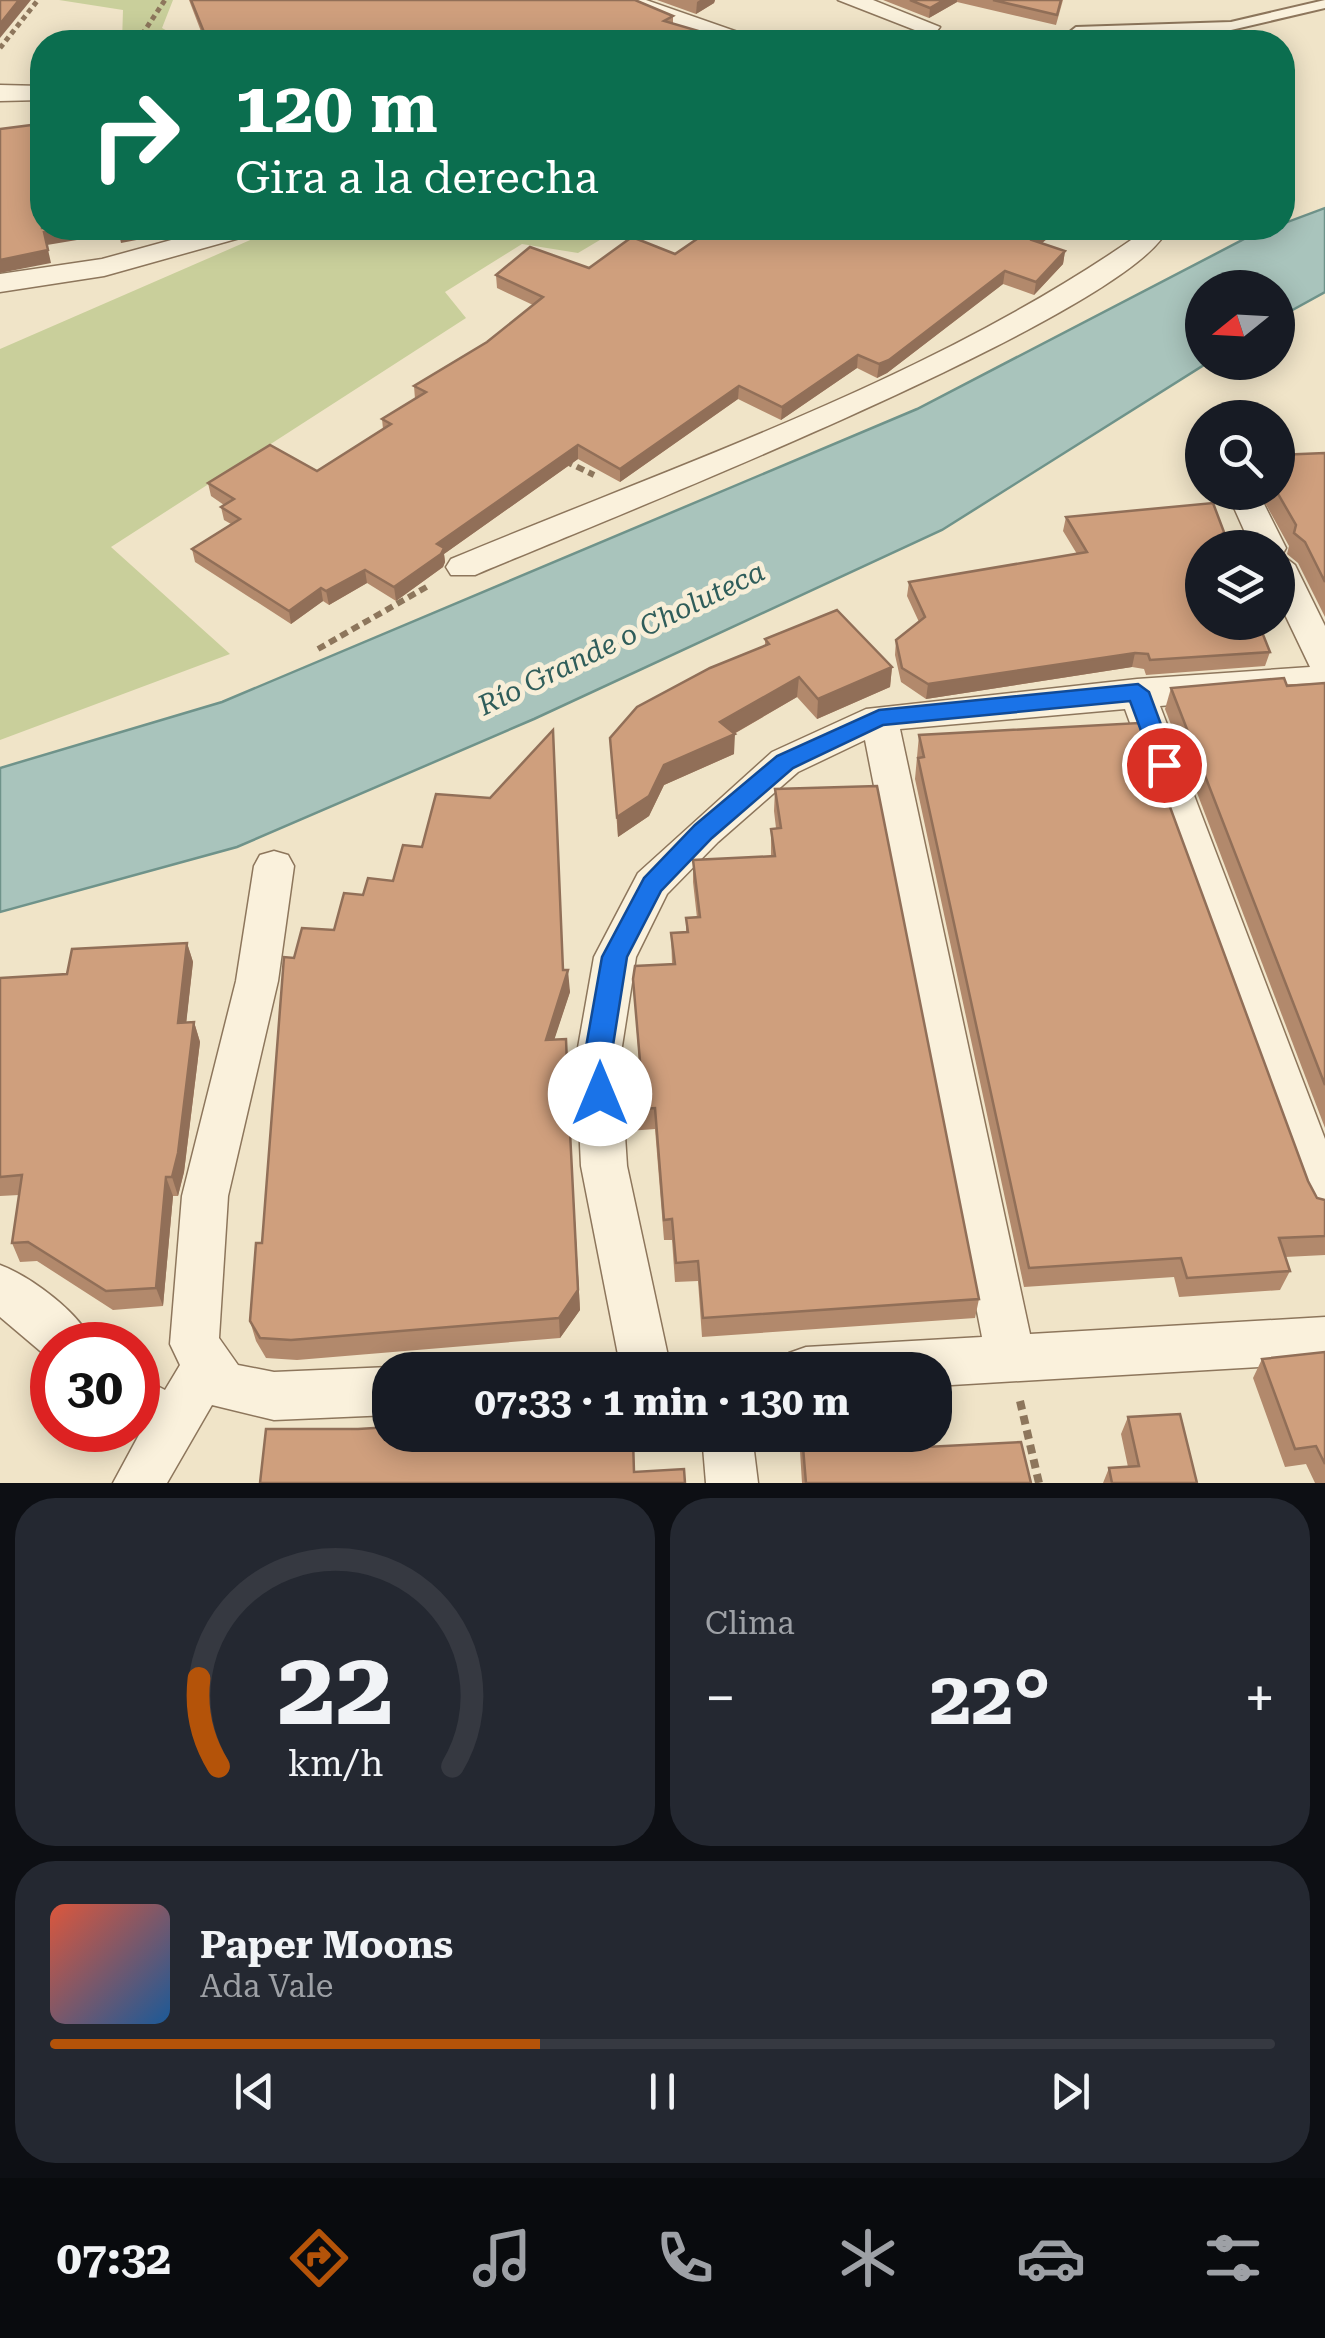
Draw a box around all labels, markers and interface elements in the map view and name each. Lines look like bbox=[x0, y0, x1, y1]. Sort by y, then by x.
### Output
text: 120 m bbox=[235, 67, 438, 149]
icon: right bbox=[70, 70, 200, 200]
text: Gira a la derecha bbox=[235, 151, 599, 204]
north arrow bbox=[1185, 270, 1295, 380]
map controls bbox=[1185, 270, 1295, 640]
button: search bbox=[1185, 400, 1295, 510]
button: layers bbox=[1185, 530, 1295, 640]
water label: Río Grande o Choluteca bbox=[472, 555, 770, 723]
pin bbox=[1122, 723, 1207, 808]
icon: arrive bbox=[1137, 738, 1192, 793]
position arrow bbox=[548, 1042, 652, 1146]
speed limit sign: 30 bbox=[30, 1322, 160, 1452]
text: 07:33 · 1 min · 130 m bbox=[475, 1380, 849, 1424]
text: Clima bbox=[705, 1604, 795, 1642]
text: 22 bbox=[277, 1628, 393, 1749]
text: 22° bbox=[929, 1654, 1051, 1742]
text: − bbox=[705, 1666, 736, 1730]
text: + bbox=[1244, 1666, 1275, 1730]
text: km/h bbox=[287, 1743, 383, 1785]
text: Paper Moons bbox=[200, 1923, 453, 1967]
text: Ada Vale bbox=[200, 1967, 333, 2005]
icon: previous bbox=[227, 2064, 282, 2119]
icon: pause bbox=[635, 2064, 690, 2119]
icon: next bbox=[1043, 2064, 1098, 2119]
icon: directions bbox=[284, 2223, 354, 2293]
icon: music bbox=[467, 2223, 537, 2293]
icon: phone bbox=[650, 2223, 720, 2293]
icon: climate bbox=[833, 2223, 903, 2293]
icon: car bbox=[1016, 2223, 1086, 2293]
icon: filters bbox=[1198, 2223, 1268, 2293]
text: 07:32 bbox=[56, 2232, 171, 2285]

